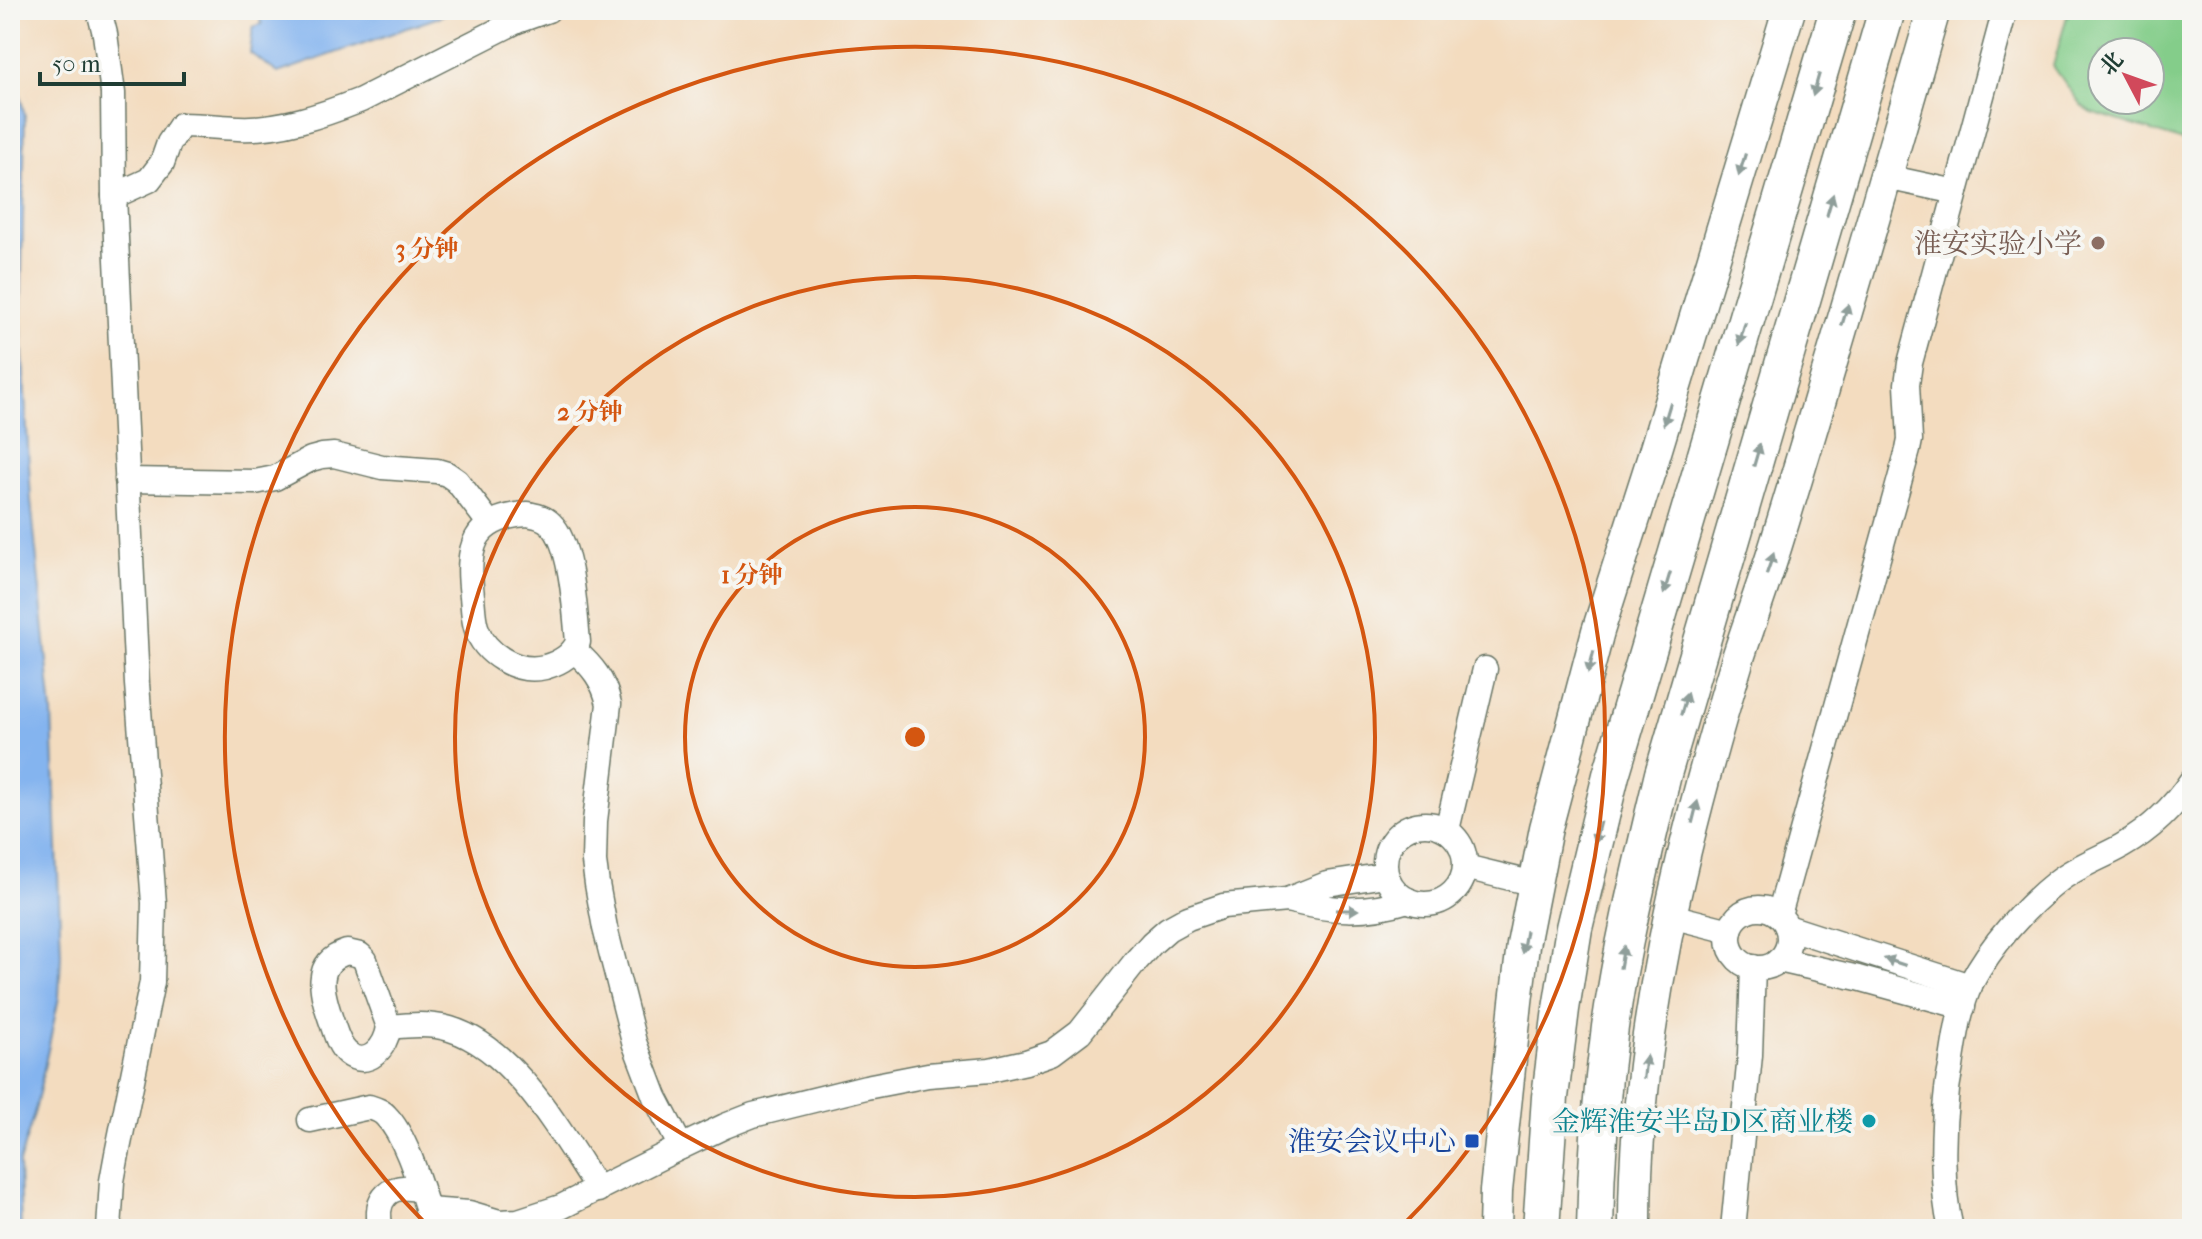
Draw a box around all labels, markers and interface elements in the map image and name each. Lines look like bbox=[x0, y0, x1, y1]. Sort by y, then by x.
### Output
scale bar bbox=[40, 36, 184, 86]
north arrow bbox=[2086, 36, 2166, 116]
text: 北 bbox=[2095, 47, 2129, 80]
text: 50 m bbox=[52, 50, 101, 78]
one-way arrow bbox=[1809, 73, 1822, 97]
one-way arrow bbox=[1735, 153, 1748, 177]
one-way arrow bbox=[1824, 193, 1837, 217]
place label: 淮安实验小学 bbox=[1914, 227, 2082, 260]
marker: 淮安实验小学 bbox=[2089, 234, 2107, 252]
text: 3 分钟 bbox=[396, 235, 459, 263]
one-way arrow bbox=[1839, 302, 1852, 326]
one-way arrow bbox=[1735, 323, 1748, 347]
text: 2 分钟 bbox=[557, 398, 623, 426]
one-way arrow bbox=[1660, 402, 1673, 426]
one-way arrow bbox=[1751, 442, 1764, 466]
one-way arrow bbox=[1764, 551, 1776, 575]
text: 1 分钟 bbox=[721, 561, 783, 589]
one-way arrow bbox=[1660, 571, 1673, 595]
one-way arrow bbox=[1584, 650, 1596, 675]
one-way arrow bbox=[1678, 692, 1691, 716]
centre of rings bbox=[901, 723, 929, 751]
one-way arrow bbox=[1689, 800, 1701, 825]
one-way arrow bbox=[1590, 821, 1603, 846]
one-way arrow bbox=[1335, 904, 1360, 916]
one-way arrow bbox=[1518, 930, 1530, 955]
one-way arrow bbox=[1617, 944, 1629, 969]
one-way arrow bbox=[1883, 955, 1907, 968]
one-way arrow bbox=[1638, 1055, 1651, 1080]
place label: 金辉淮安半岛D区商业楼 bbox=[1552, 1105, 1853, 1138]
marker: 金辉淮安半岛D区商业楼 bbox=[1860, 1112, 1878, 1130]
place label: 淮安会议中心 bbox=[1288, 1125, 1456, 1158]
marker: 淮安会议中心 bbox=[1463, 1132, 1481, 1150]

